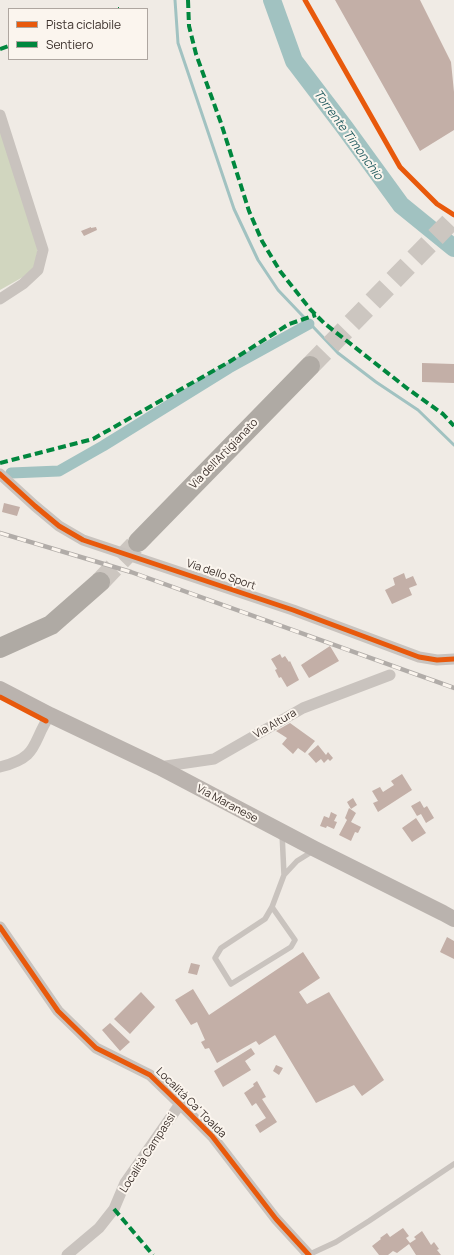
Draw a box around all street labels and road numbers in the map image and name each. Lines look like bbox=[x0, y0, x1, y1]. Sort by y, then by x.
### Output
street label: Via dell'Artigianato bbox=[187, 416, 261, 492]
street label: Via dello Sport bbox=[185, 557, 257, 593]
street label: Via Altura bbox=[251, 706, 299, 742]
street label: Via Maranese bbox=[194, 782, 260, 826]
street label: Località Ca' Toalda bbox=[153, 1065, 229, 1141]
street label: Località Campassi bbox=[117, 1111, 179, 1195]

